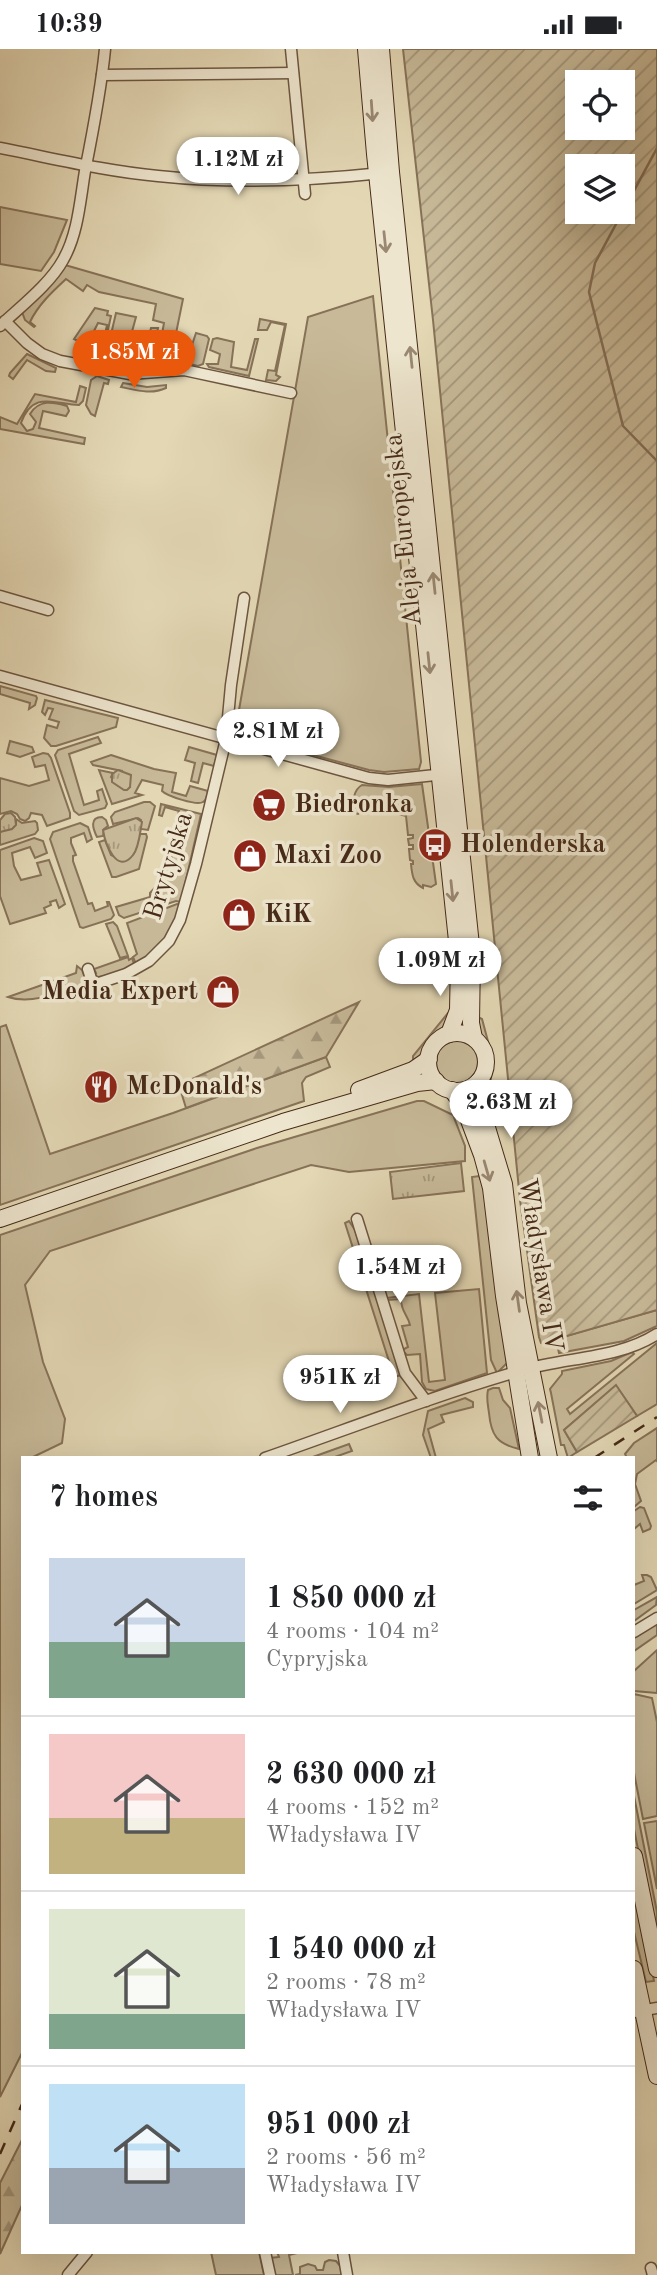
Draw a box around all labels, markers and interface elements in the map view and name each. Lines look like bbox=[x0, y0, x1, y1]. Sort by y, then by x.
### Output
text: 10:39 bbox=[35, 12, 103, 38]
map controls bbox=[565, 70, 635, 224]
button: locate bbox=[565, 70, 635, 140]
one-way arrow bbox=[366, 100, 379, 122]
pin: 1.12M zł bbox=[166, 137, 310, 197]
text: 1.12M zł bbox=[192, 148, 284, 171]
button: layers bbox=[565, 154, 635, 224]
one-way arrow bbox=[379, 230, 392, 252]
pin: 1.85M zł bbox=[62, 331, 206, 390]
text: 1.85M zł bbox=[88, 341, 180, 364]
one-way arrow bbox=[404, 346, 417, 369]
street label: Aleja Europejska bbox=[381, 432, 427, 628]
one-way arrow bbox=[427, 572, 440, 595]
one-way arrow bbox=[422, 651, 435, 674]
pin: 2.81M zł bbox=[206, 709, 350, 769]
text: 2.81M zł bbox=[232, 720, 324, 743]
supermarket icon: Biedronka bbox=[250, 786, 288, 824]
place label: Biedronka bbox=[294, 792, 413, 818]
street label: Brytyjska bbox=[140, 809, 198, 923]
bus stop icon: Holenderska bbox=[416, 826, 454, 864]
place label: Holenderska bbox=[460, 832, 606, 858]
shop icon: Maxi Zoo bbox=[231, 837, 269, 875]
place label: Maxi Zoo bbox=[274, 843, 382, 869]
one-way arrow bbox=[446, 879, 459, 902]
shop icon: KiK bbox=[220, 896, 258, 934]
place label: KiK bbox=[264, 902, 312, 928]
pin: 1.09M zł bbox=[368, 939, 512, 998]
text: 1.09M zł bbox=[394, 949, 486, 972]
shop icon: Media Expert bbox=[204, 973, 242, 1011]
place label: Media Expert bbox=[42, 979, 198, 1005]
restaurant icon: McDonald's bbox=[82, 1068, 120, 1106]
place label: McDonald's bbox=[126, 1074, 262, 1100]
pin: 2.63M zł bbox=[439, 1081, 583, 1140]
text: 2.63M zł bbox=[465, 1091, 557, 1114]
one-way arrow bbox=[481, 1160, 494, 1182]
street label: Władysława IV bbox=[513, 1176, 567, 1354]
pin: 1.54M zł bbox=[328, 1245, 472, 1305]
text: 1.54M zł bbox=[354, 1256, 446, 1279]
one-way arrow bbox=[511, 1290, 524, 1313]
pin: 951K zł bbox=[275, 1355, 405, 1415]
text: 951K zł bbox=[299, 1366, 381, 1389]
one-way arrow bbox=[532, 1401, 546, 1424]
icon: filters bbox=[569, 1479, 607, 1517]
text: 7 homes bbox=[49, 1483, 158, 1513]
text: 1 850 000 zł bbox=[266, 1584, 436, 1614]
icon: home bbox=[105, 1586, 189, 1670]
text: 4 rooms · 104 m² bbox=[266, 1620, 439, 1643]
text: Cypryjska bbox=[266, 1648, 368, 1671]
text: 2 630 000 zł bbox=[266, 1760, 436, 1790]
icon: home bbox=[105, 1762, 189, 1846]
text: 4 rooms · 152 m² bbox=[266, 1796, 439, 1819]
text: Władysława IV bbox=[266, 1824, 421, 1847]
text: 1 540 000 zł bbox=[266, 1935, 436, 1965]
icon: home bbox=[105, 1937, 189, 2021]
text: 2 rooms · 78 m² bbox=[266, 1971, 426, 1994]
text: Władysława IV bbox=[266, 1999, 421, 2022]
text: 951 000 zł bbox=[266, 2110, 410, 2140]
icon: home bbox=[105, 2112, 189, 2196]
text: 2 rooms · 56 m² bbox=[266, 2146, 426, 2169]
text: Władysława IV bbox=[266, 2174, 421, 2197]

